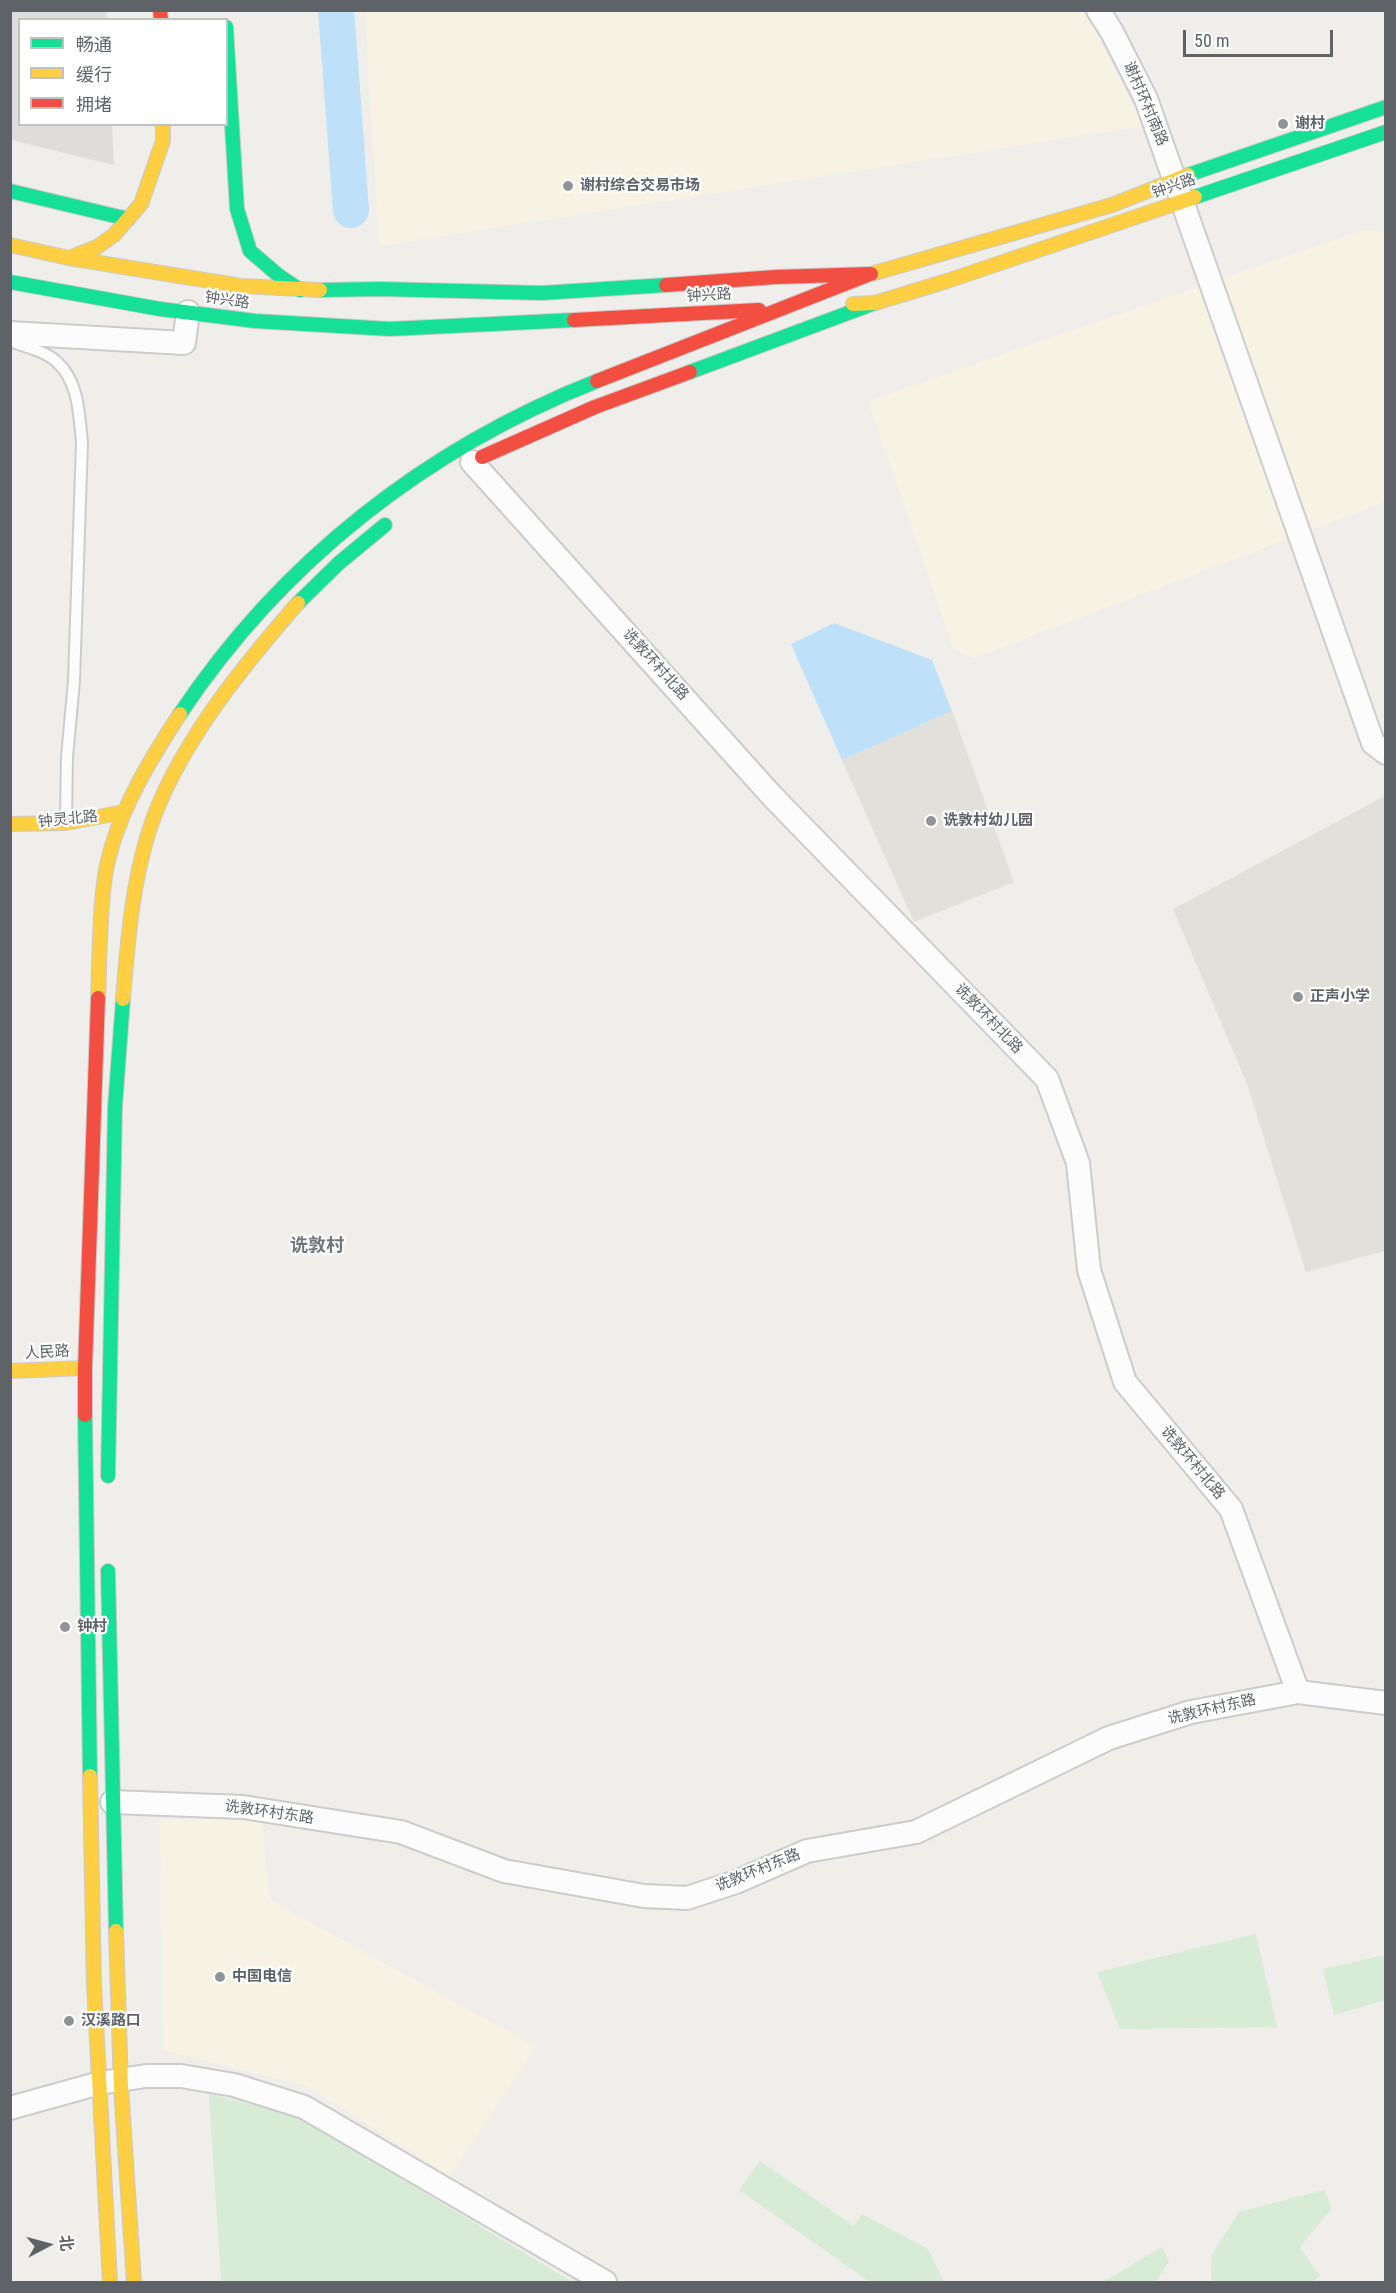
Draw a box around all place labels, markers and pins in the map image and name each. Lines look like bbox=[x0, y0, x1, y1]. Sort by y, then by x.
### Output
place label: 谢村 bbox=[1295, 115, 1325, 133]
marker: 谢村 bbox=[1276, 117, 1290, 131]
place label: 谢村综合交易市场 bbox=[580, 177, 700, 195]
marker: 谢村综合交易市场 bbox=[561, 179, 575, 193]
place label: 诜敦村幼儿园 bbox=[943, 812, 1033, 830]
marker: 诜敦村幼儿园 bbox=[924, 814, 938, 828]
place label: 正声小学 bbox=[1310, 988, 1370, 1006]
marker: 正声小学 bbox=[1291, 990, 1305, 1004]
place label: 钟村 bbox=[77, 1618, 107, 1636]
marker: 钟村 bbox=[58, 1620, 72, 1634]
place label: 中国电信 bbox=[232, 1968, 292, 1986]
marker: 中国电信 bbox=[213, 1970, 227, 1984]
place label: 汉溪路口 bbox=[81, 2012, 141, 2030]
marker: 汉溪路口 bbox=[62, 2014, 76, 2028]

